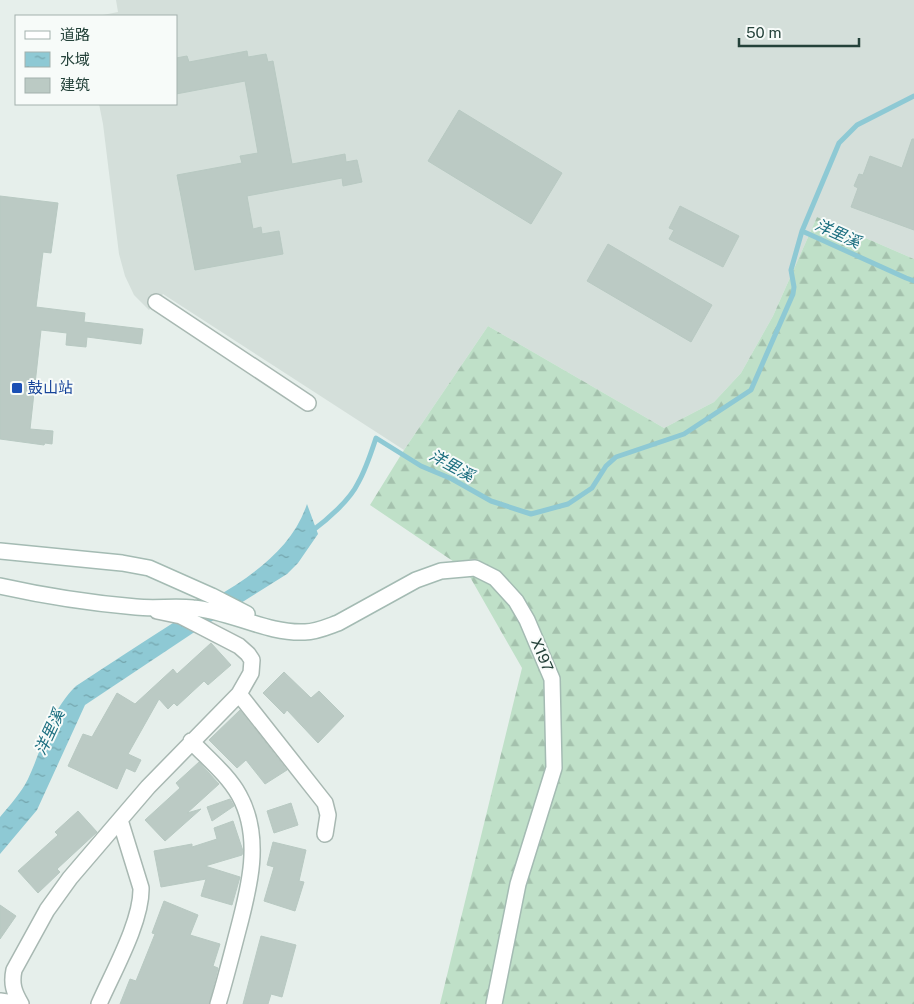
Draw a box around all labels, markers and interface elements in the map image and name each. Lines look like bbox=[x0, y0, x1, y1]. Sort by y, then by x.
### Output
legend bbox=[15, 15, 178, 105]
scale bar bbox=[739, 15, 859, 47]
text: 50 m bbox=[746, 24, 781, 41]
text: 道路 bbox=[60, 26, 90, 43]
text: 水域 bbox=[60, 51, 90, 68]
text: 建筑 bbox=[60, 76, 90, 93]
water label: 洋里溪 bbox=[812, 215, 865, 253]
place label: 鼓山站 bbox=[28, 379, 73, 396]
marker: 鼓山站 bbox=[10, 381, 24, 395]
water label: 洋里溪 bbox=[426, 445, 479, 486]
street label: X197 bbox=[528, 636, 557, 674]
water label: 洋里溪 bbox=[31, 705, 69, 758]

